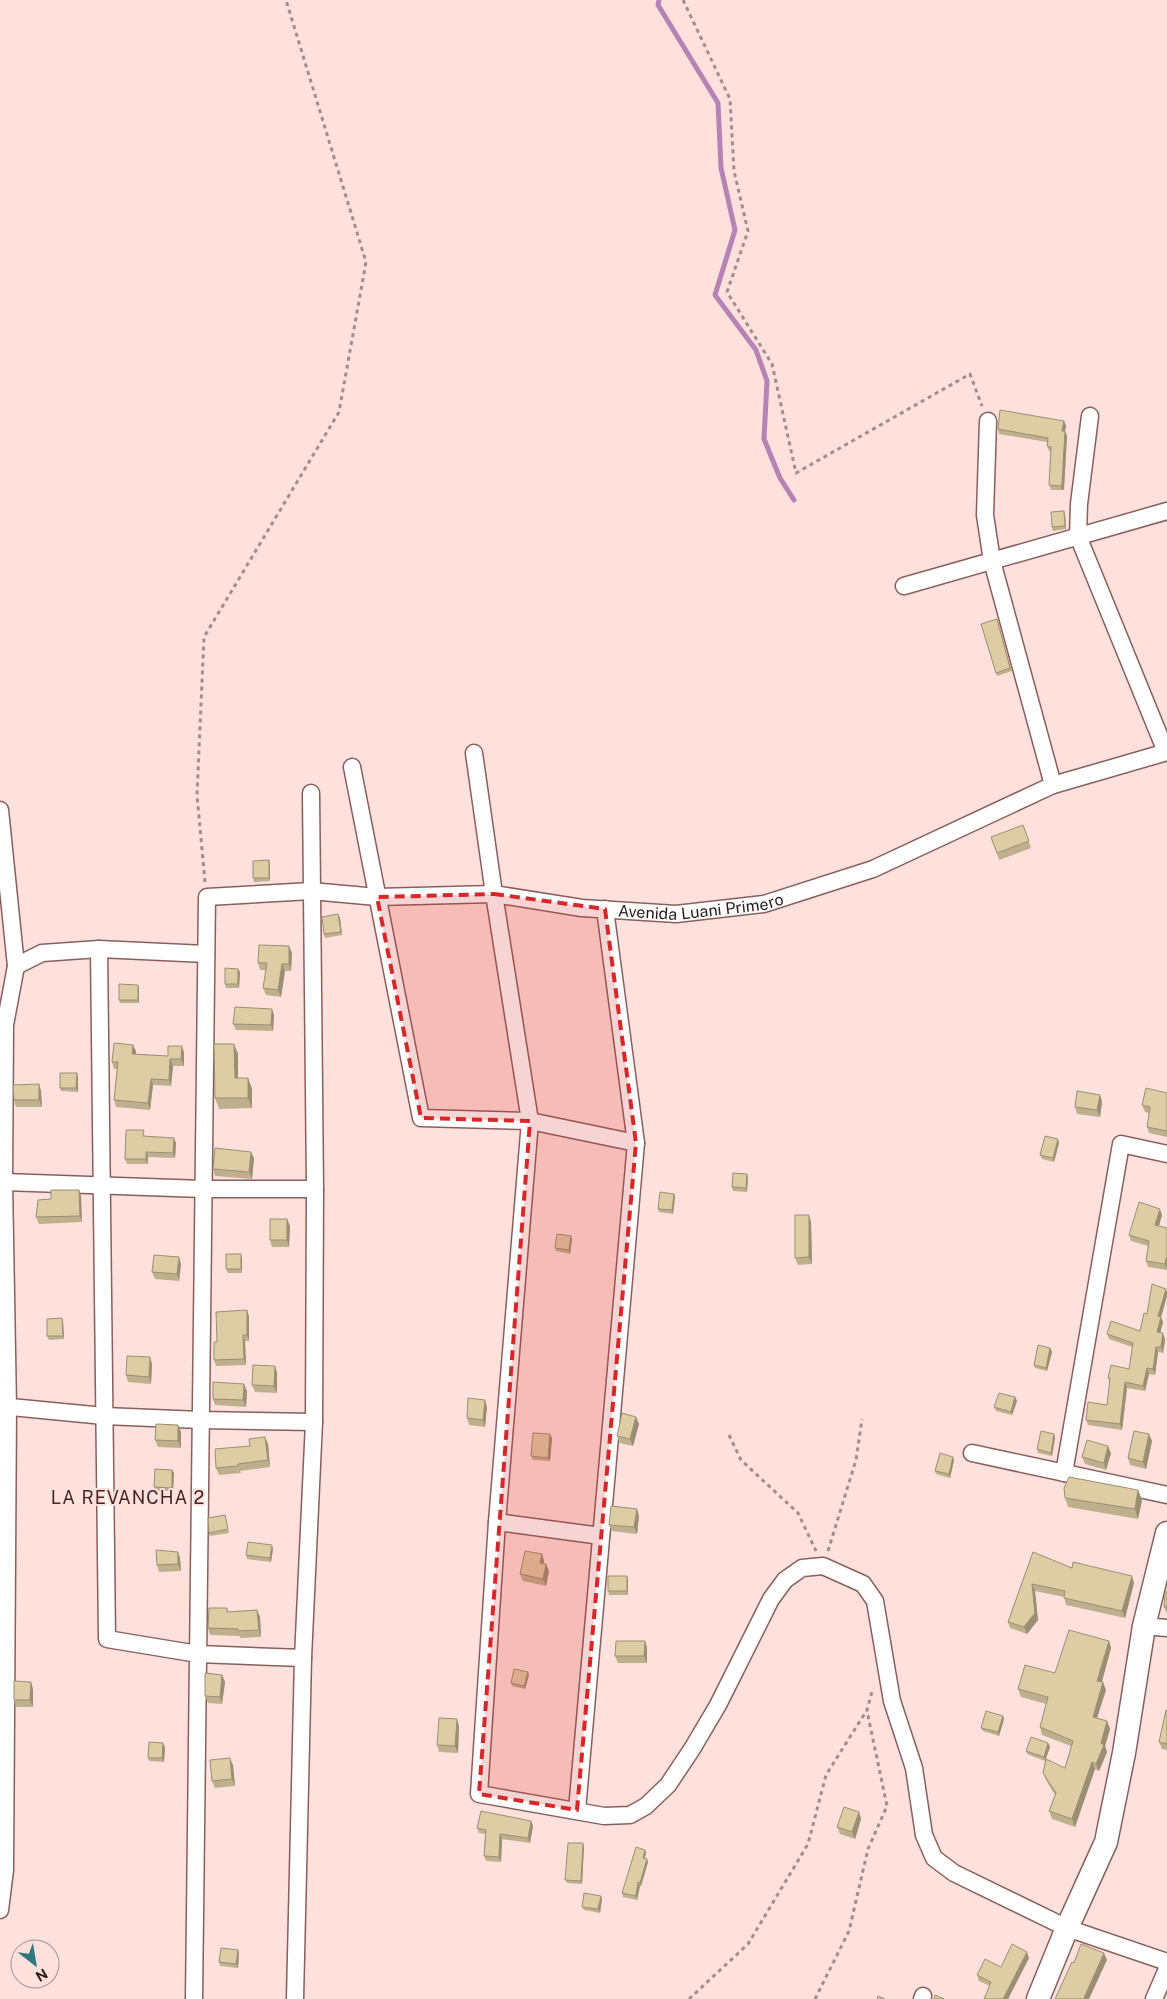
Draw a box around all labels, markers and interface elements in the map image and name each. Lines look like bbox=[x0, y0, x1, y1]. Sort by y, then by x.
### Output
street label: Avenida Luani Primero bbox=[618, 889, 786, 924]
district label: LA REVANCHA 2 bbox=[51, 1487, 205, 1508]
north arrow bbox=[10, 1939, 60, 1989]
text: N bbox=[33, 1965, 51, 1985]

